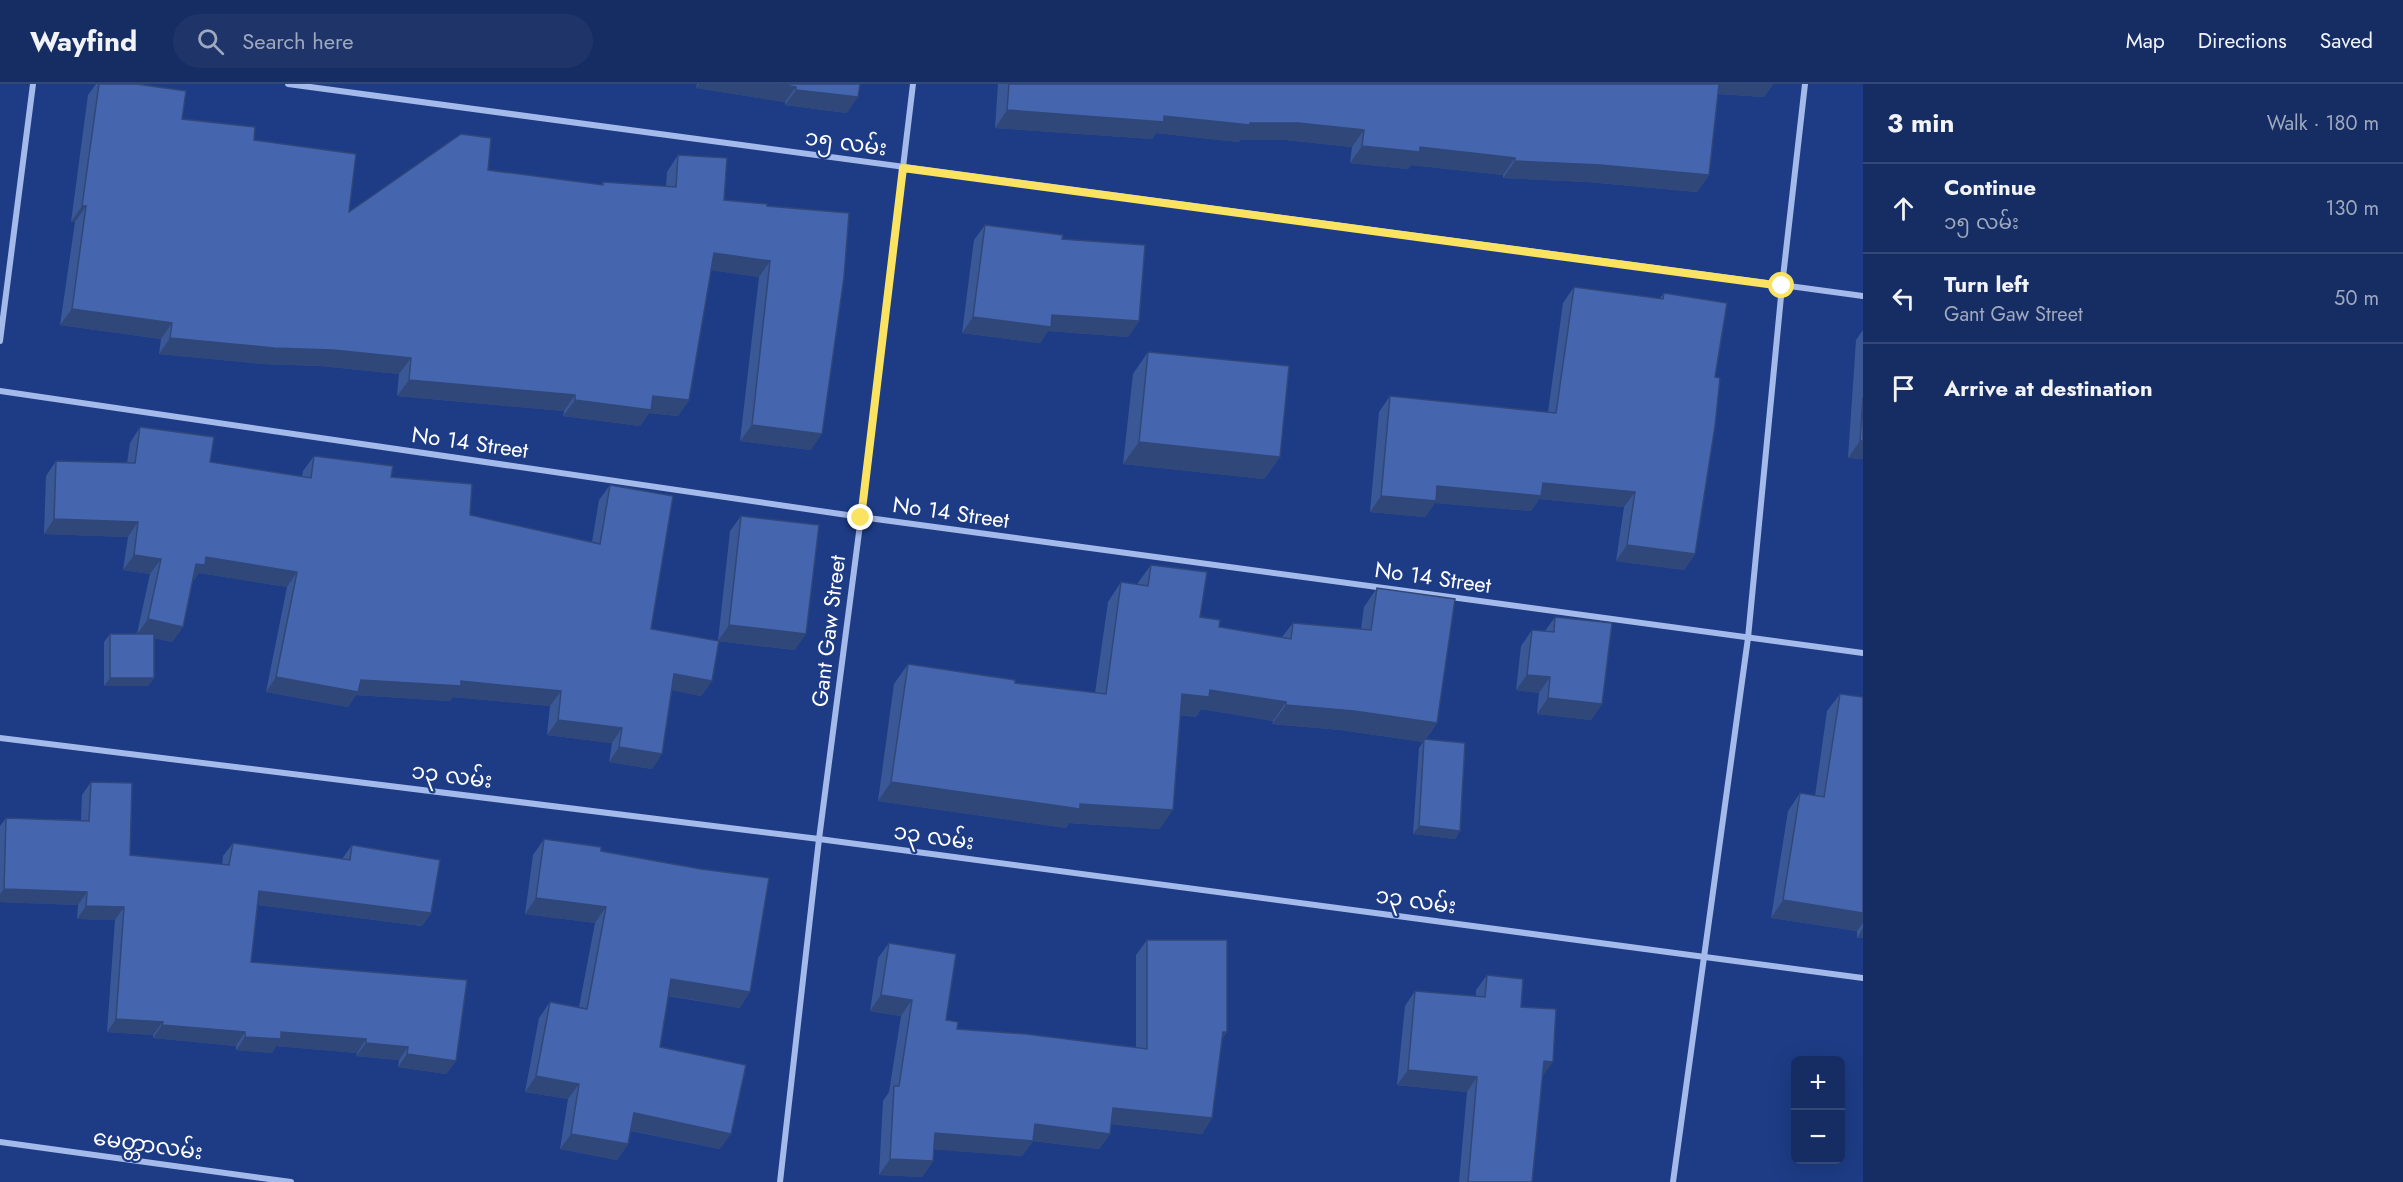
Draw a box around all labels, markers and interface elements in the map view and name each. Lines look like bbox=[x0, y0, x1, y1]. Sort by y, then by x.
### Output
search box bbox=[173, 14, 593, 68]
text: Wayfind bbox=[30, 21, 137, 62]
icon: search bbox=[194, 25, 227, 58]
text: Search here bbox=[242, 25, 354, 57]
text: Map bbox=[2126, 26, 2165, 56]
text: Directions bbox=[2198, 26, 2287, 56]
text: Saved bbox=[2320, 26, 2373, 56]
text: 3 min bbox=[1887, 104, 1954, 142]
text: Walk · 180 m bbox=[2267, 109, 2379, 138]
street label: ၁၅ လမ်း bbox=[803, 120, 889, 166]
text: Continue bbox=[1944, 171, 2036, 203]
icon: ahead bbox=[1887, 192, 1920, 225]
text: 130 m bbox=[2325, 194, 2379, 223]
text: ၁၅ လမ်း bbox=[1944, 208, 2019, 237]
text: Turn left bbox=[1944, 268, 2029, 300]
route start bbox=[1768, 272, 1794, 298]
icon: left bbox=[1887, 282, 1920, 315]
text: 50 m bbox=[2334, 284, 2379, 313]
text: Gant Gaw Street bbox=[1944, 300, 2083, 329]
icon: arrive bbox=[1887, 372, 1920, 405]
text: Arrive at destination bbox=[1944, 372, 2153, 404]
street label: No 14 Street bbox=[410, 418, 531, 466]
street label: No 14 Street bbox=[891, 488, 1012, 536]
route end bbox=[847, 504, 873, 530]
street label: Gant Gaw Street bbox=[803, 553, 853, 709]
street label: No 14 Street bbox=[1373, 553, 1494, 601]
street label: ၁၃ လမ်း bbox=[410, 754, 494, 798]
street label: ၁၃ လမ်း bbox=[891, 815, 976, 859]
street label: ၁၃ လမ်း bbox=[1373, 879, 1458, 923]
map controls bbox=[1791, 1056, 1845, 1164]
button: + bbox=[1791, 1056, 1845, 1110]
button: − bbox=[1791, 1110, 1845, 1164]
street label: မေတ္တာလမ်း bbox=[91, 1120, 205, 1170]

